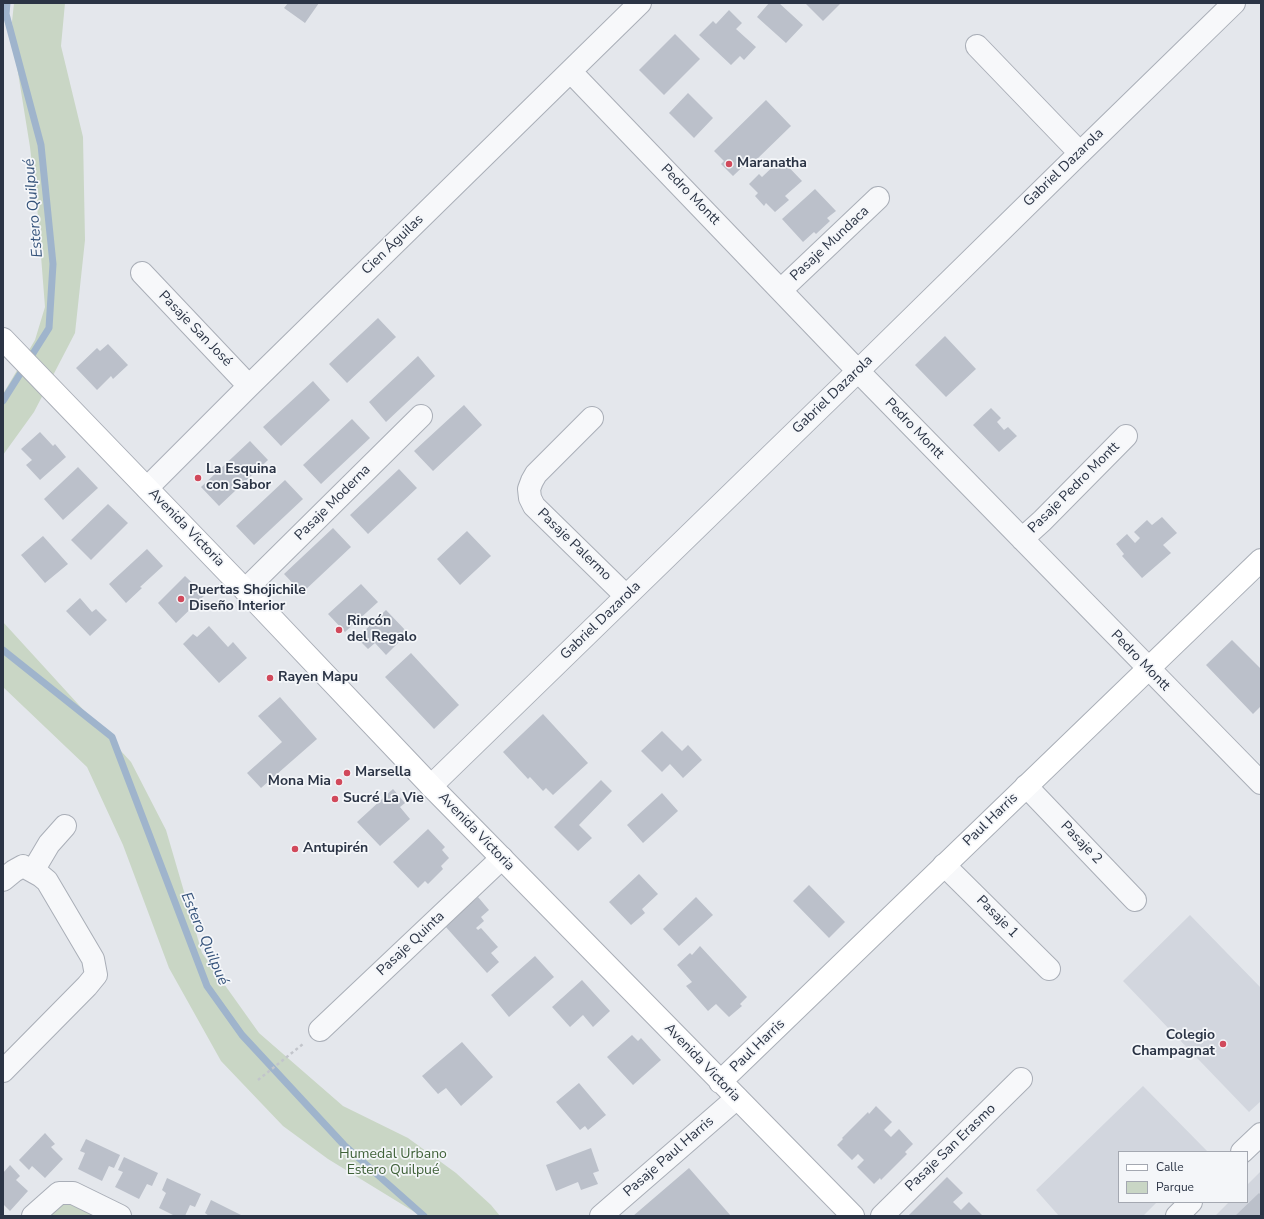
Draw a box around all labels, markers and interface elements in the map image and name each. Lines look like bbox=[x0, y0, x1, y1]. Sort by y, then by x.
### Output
street label: Gabriel Dazarola bbox=[1020, 125, 1108, 211]
place label: Maranatha bbox=[737, 156, 807, 172]
water label: Estero Quilpué bbox=[21, 158, 47, 258]
marker: Maranatha bbox=[724, 159, 734, 169]
street label: Pedro Montt bbox=[657, 161, 723, 229]
street label: Pasaje Mundaca bbox=[787, 203, 873, 285]
street label: Cien Águilas bbox=[359, 211, 427, 279]
street label: Pasaje San José bbox=[155, 288, 235, 370]
street label: Gabriel Dazarola bbox=[789, 352, 877, 438]
street label: Pedro Montt bbox=[881, 395, 947, 463]
street label: Pasaje Pedro Montt bbox=[1025, 439, 1123, 537]
place label: La Esquina con Sabor bbox=[206, 462, 276, 494]
street label: Pasaje Moderna bbox=[292, 462, 374, 544]
marker: La Esquina con Sabor bbox=[193, 473, 203, 483]
street label: Avenida Victoria bbox=[144, 485, 228, 571]
street label: Pasaje Palermo bbox=[533, 505, 615, 585]
street label: Gabriel Dazarola bbox=[557, 578, 645, 664]
place label: Puertas Shojichile Diseño Interior bbox=[189, 583, 306, 616]
marker: Puertas Shojichile Diseño Interior bbox=[176, 594, 186, 604]
place label: Rincón del Regalo bbox=[347, 614, 417, 646]
marker: Rincón del Regalo bbox=[334, 625, 344, 635]
street label: Pedro Montt bbox=[1107, 627, 1173, 695]
place label: Rayen Mapu bbox=[278, 670, 358, 686]
marker: Rayen Mapu bbox=[265, 673, 275, 683]
place label: Marsella bbox=[355, 765, 411, 781]
marker: Marsella bbox=[342, 768, 352, 778]
place label: Mona Mia bbox=[268, 774, 331, 790]
marker: Mona Mia bbox=[334, 777, 344, 787]
street label: Avenida Victoria bbox=[434, 789, 518, 875]
street label: Paul Harris bbox=[960, 790, 1022, 850]
place label: Sucré La Vie bbox=[343, 791, 424, 807]
marker: Sucré La Vie bbox=[330, 794, 340, 804]
street label: Pasaje 2 bbox=[1057, 818, 1105, 868]
place label: Antupirén bbox=[303, 841, 368, 857]
marker: Antupirén bbox=[290, 844, 300, 854]
water label: Estero Quilpué bbox=[176, 890, 232, 988]
street label: Pasaje 1 bbox=[972, 892, 1022, 942]
street label: Pasaje Quinta bbox=[374, 908, 448, 980]
street label: Paul Harris bbox=[727, 1016, 789, 1076]
street label: Avenida Victoria bbox=[660, 1020, 744, 1106]
place label: Colegio Champagnat bbox=[1132, 1028, 1215, 1060]
marker: Colegio Champagnat bbox=[1218, 1039, 1228, 1049]
street label: Pasaje San Erasmo bbox=[902, 1101, 1000, 1195]
street label: Pasaje Paul Harris bbox=[620, 1113, 718, 1201]
park label: Humedal Urbano Estero Quilpué bbox=[339, 1147, 447, 1180]
legend bbox=[1118, 1151, 1248, 1203]
text: Calle bbox=[1156, 1159, 1184, 1175]
text: Parque bbox=[1156, 1179, 1194, 1195]

